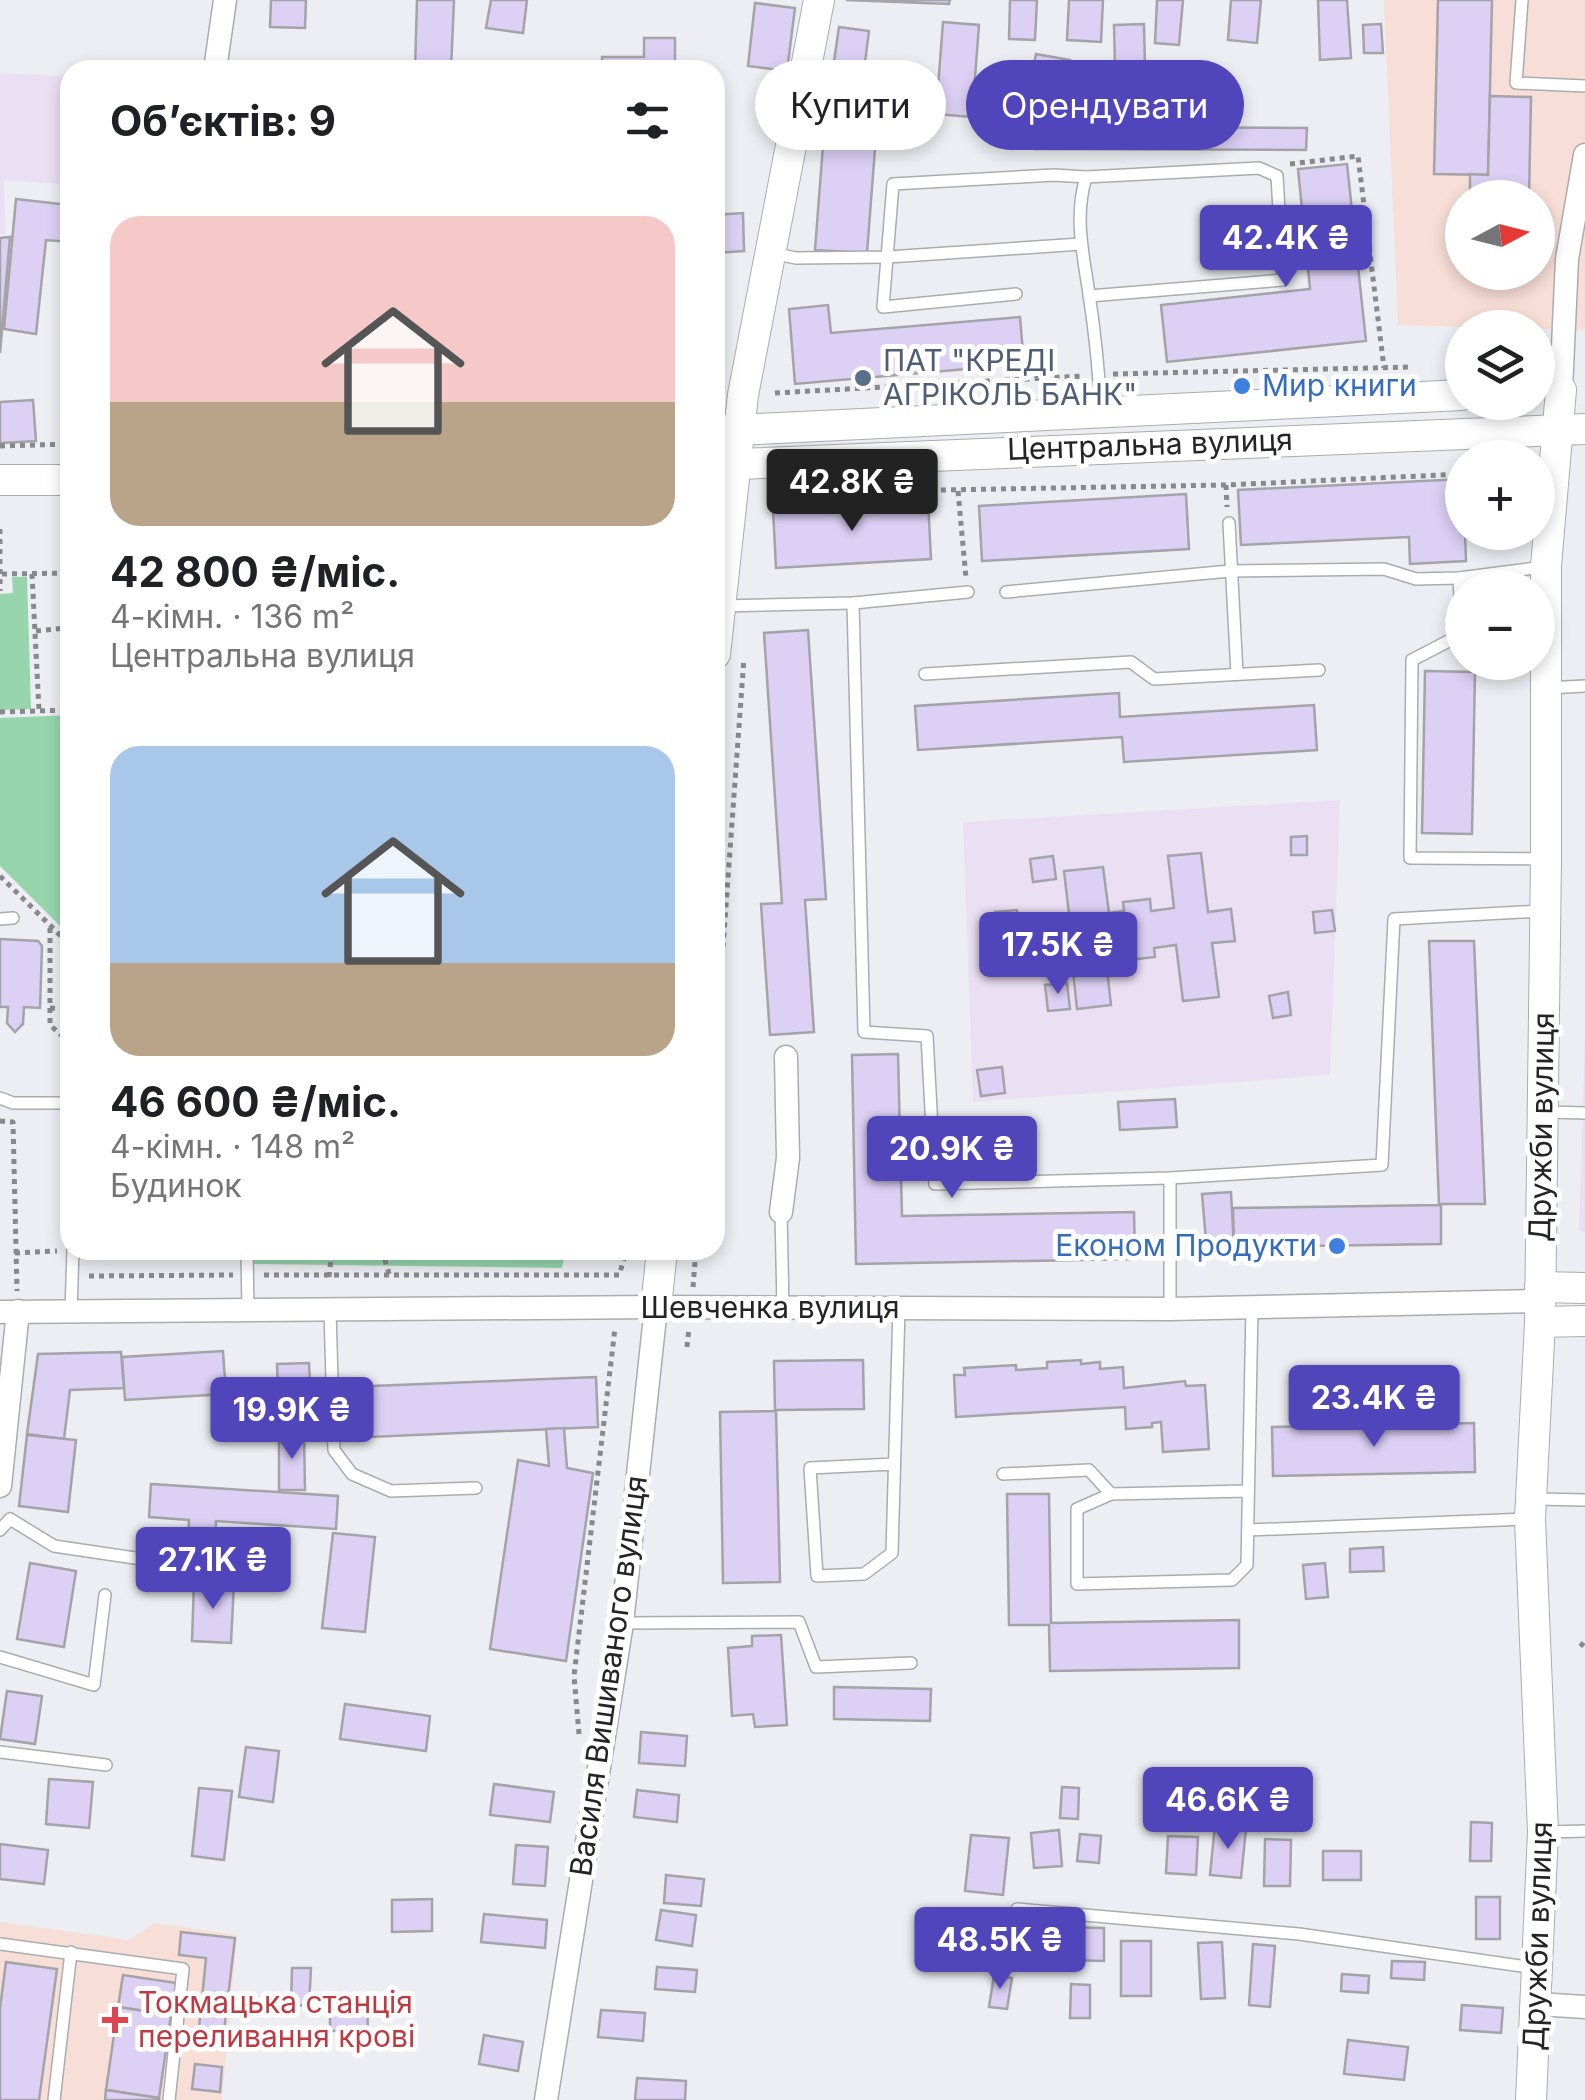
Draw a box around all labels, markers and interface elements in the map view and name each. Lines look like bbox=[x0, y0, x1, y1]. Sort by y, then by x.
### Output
chip: Купити bbox=[755, 60, 946, 150]
chip: Орендувати bbox=[966, 60, 1244, 150]
icon: filters bbox=[620, 93, 675, 148]
text: Об’єктів: 9 bbox=[110, 95, 336, 146]
north arrow bbox=[1445, 180, 1555, 290]
map controls bbox=[1445, 180, 1555, 680]
pin: 42.4K ₴ bbox=[1194, 205, 1378, 290]
text: 42.4K ₴ bbox=[1222, 218, 1350, 257]
icon: home bbox=[303, 281, 483, 461]
button: layers bbox=[1445, 310, 1555, 420]
place label: ПАТ "КРЕДI АГРIКОЛЬ БАНК" bbox=[883, 342, 1137, 412]
marker: ПАТ "КРЕДI АГРIКОЛЬ БАНК" bbox=[852, 367, 874, 389]
place label: Мир книги bbox=[1262, 367, 1417, 403]
marker: Мир книги bbox=[1231, 375, 1253, 397]
street label: Центральна вулиця bbox=[1007, 421, 1293, 467]
button: + bbox=[1445, 440, 1555, 550]
pin: 42.8K ₴ bbox=[760, 449, 944, 534]
text: 42.8K ₴ bbox=[789, 462, 915, 501]
text: 42 800 ₴/міс. bbox=[110, 546, 400, 597]
button: − bbox=[1445, 570, 1555, 680]
text: 4-кімн. · 136 m² bbox=[110, 597, 354, 636]
text: Центральна вулиця bbox=[110, 636, 415, 675]
icon: home bbox=[303, 811, 483, 991]
pin: 17.5K ₴ bbox=[966, 912, 1150, 997]
text: 17.5K ₴ bbox=[1001, 925, 1115, 964]
street label: Дружби вулиця bbox=[1521, 1012, 1561, 1242]
text: 46 600 ₴/міс. bbox=[110, 1076, 401, 1127]
pin: 20.9K ₴ bbox=[860, 1116, 1044, 1201]
text: 4-кімн. · 148 m² bbox=[110, 1127, 355, 1166]
text: 20.9K ₴ bbox=[889, 1129, 1015, 1168]
text: Будинок bbox=[110, 1166, 242, 1205]
place label: Економ Продукти bbox=[1055, 1227, 1317, 1263]
marker: Економ Продукти bbox=[1326, 1235, 1348, 1257]
street label: Шевченка вулиця bbox=[640, 1289, 900, 1325]
pin: 23.4K ₴ bbox=[1282, 1365, 1466, 1450]
pin: 19.9K ₴ bbox=[200, 1377, 384, 1462]
text: 23.4K ₴ bbox=[1311, 1378, 1437, 1417]
text: 19.9K ₴ bbox=[233, 1390, 351, 1429]
street label: Василя Вишиваного вулиця bbox=[562, 1473, 654, 1878]
pin: 27.1K ₴ bbox=[121, 1527, 305, 1612]
text: 27.1K ₴ bbox=[158, 1540, 268, 1579]
pin: 46.6K ₴ bbox=[1136, 1767, 1320, 1852]
text: 46.6K ₴ bbox=[1165, 1780, 1291, 1819]
street label: Дружби вулиця bbox=[1515, 1821, 1559, 2051]
pin: 48.5K ₴ bbox=[908, 1907, 1092, 1992]
text: 48.5K ₴ bbox=[937, 1920, 1063, 1959]
place label: Токмацька станція переливання крові bbox=[138, 1984, 415, 2054]
marker: Токмацька станція переливання крові bbox=[102, 2007, 128, 2033]

